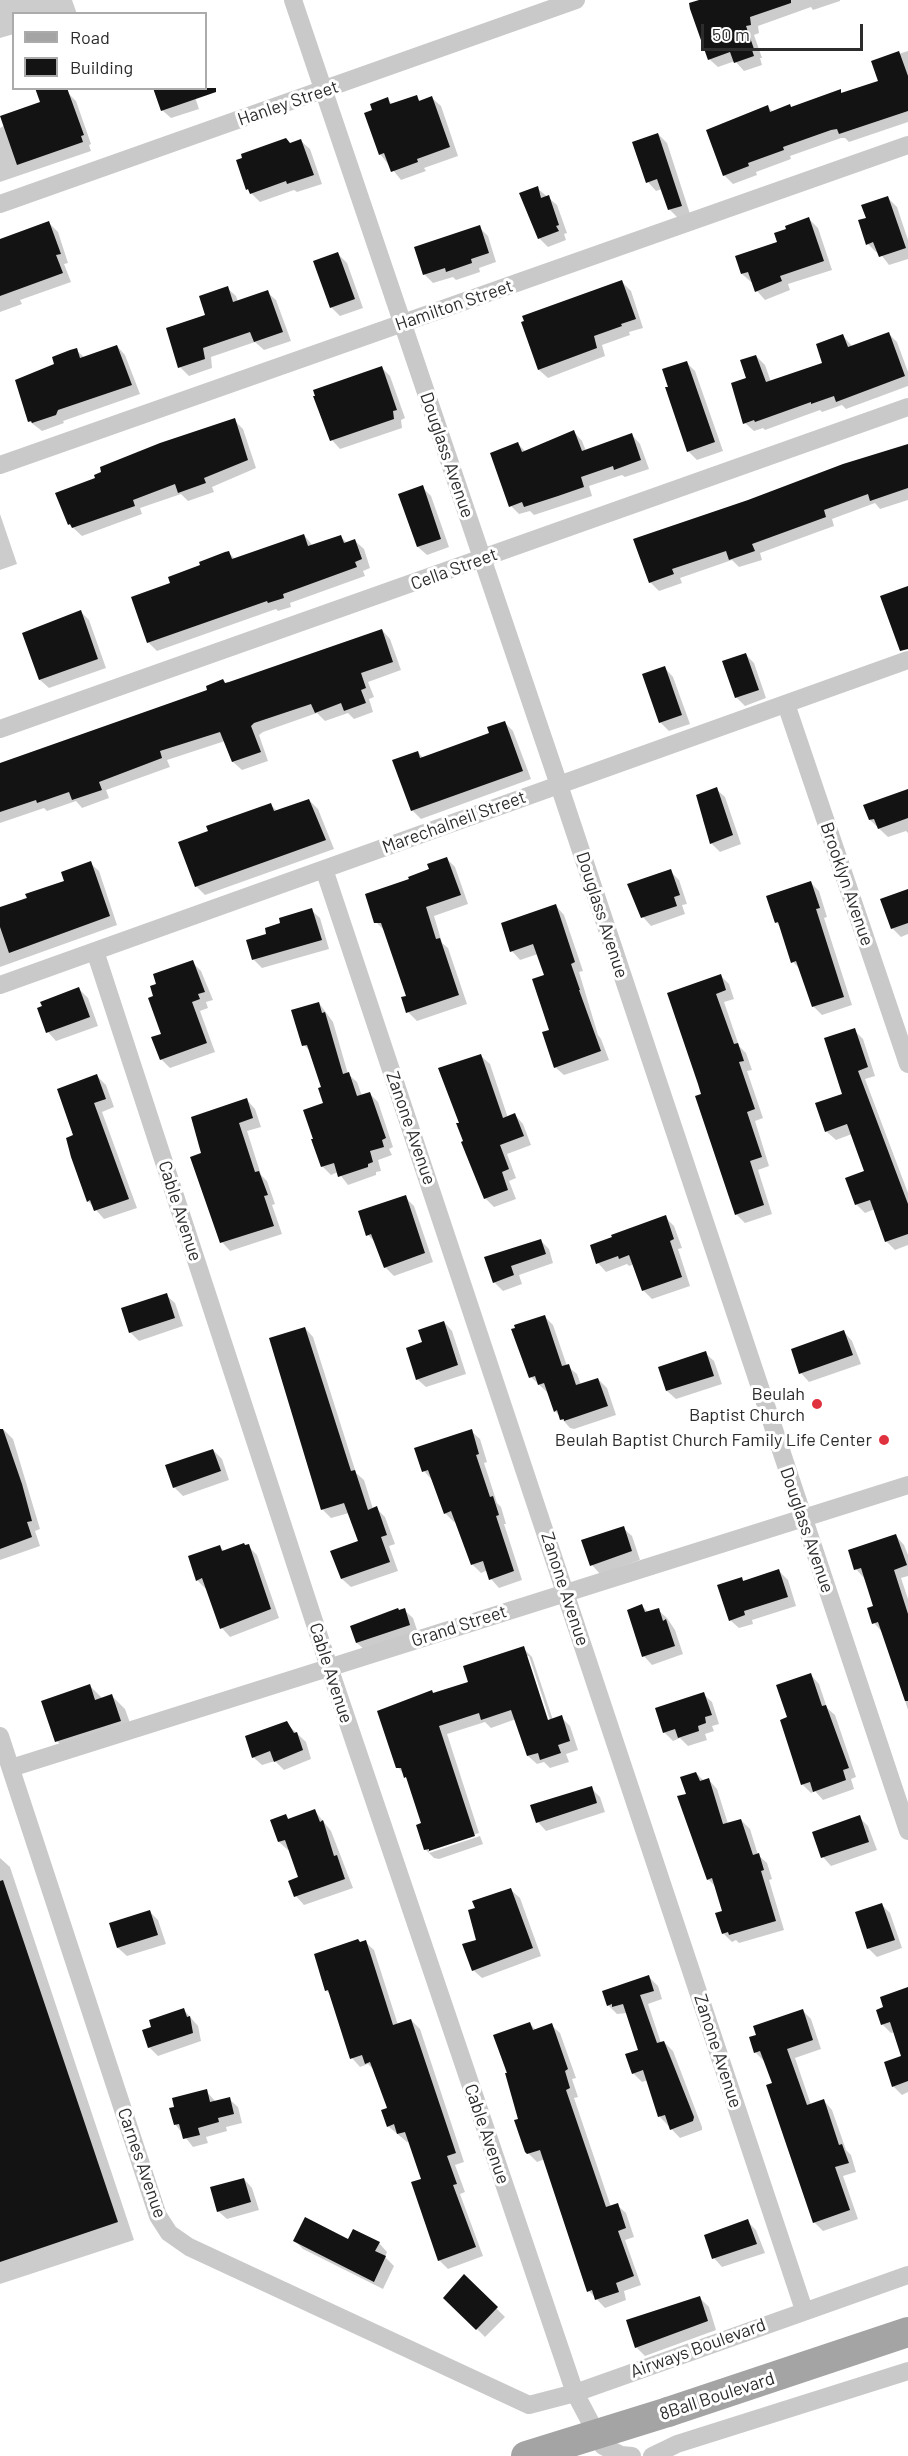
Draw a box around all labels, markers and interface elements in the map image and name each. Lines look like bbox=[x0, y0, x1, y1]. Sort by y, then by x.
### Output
legend bbox=[12, 12, 207, 90]
scale bar bbox=[704, 12, 866, 50]
text: 50 m bbox=[712, 23, 750, 45]
text: Road bbox=[70, 26, 110, 48]
text: Building bbox=[70, 56, 133, 78]
street label: Hanley Street bbox=[235, 76, 341, 130]
street label: Hamilton Street bbox=[392, 275, 516, 335]
street label: Douglass Avenue bbox=[415, 389, 479, 521]
street label: Cella Street bbox=[408, 543, 500, 595]
street label: Marechalneil Street bbox=[379, 786, 529, 858]
street label: Brooklyn Avenue bbox=[816, 819, 878, 949]
street label: Douglass Avenue bbox=[571, 849, 633, 981]
street label: Zanone Avenue bbox=[382, 1068, 440, 1188]
street label: Cable Avenue bbox=[154, 1158, 206, 1264]
place label: Beulah Baptist Church bbox=[689, 1383, 805, 1426]
marker: Beulah Baptist Church bbox=[810, 1397, 824, 1411]
place label: Beulah Baptist Church Family Life Center bbox=[555, 1429, 872, 1451]
marker: Beulah Baptist Church Family Life Center bbox=[877, 1433, 891, 1447]
street label: Douglass Avenue bbox=[775, 1464, 839, 1596]
street label: Zanone Avenue bbox=[536, 1529, 594, 1649]
street label: Grand Street bbox=[409, 1600, 509, 1652]
street label: Cable Avenue bbox=[305, 1620, 357, 1726]
street label: Zanone Avenue bbox=[689, 1991, 747, 2111]
street label: Cable Avenue bbox=[460, 2081, 514, 2187]
street label: Carnes Avenue bbox=[113, 2105, 171, 2221]
street label: Airways Boulevard bbox=[627, 2313, 769, 2383]
street label: 8Ball Boulevard bbox=[657, 2367, 777, 2425]

